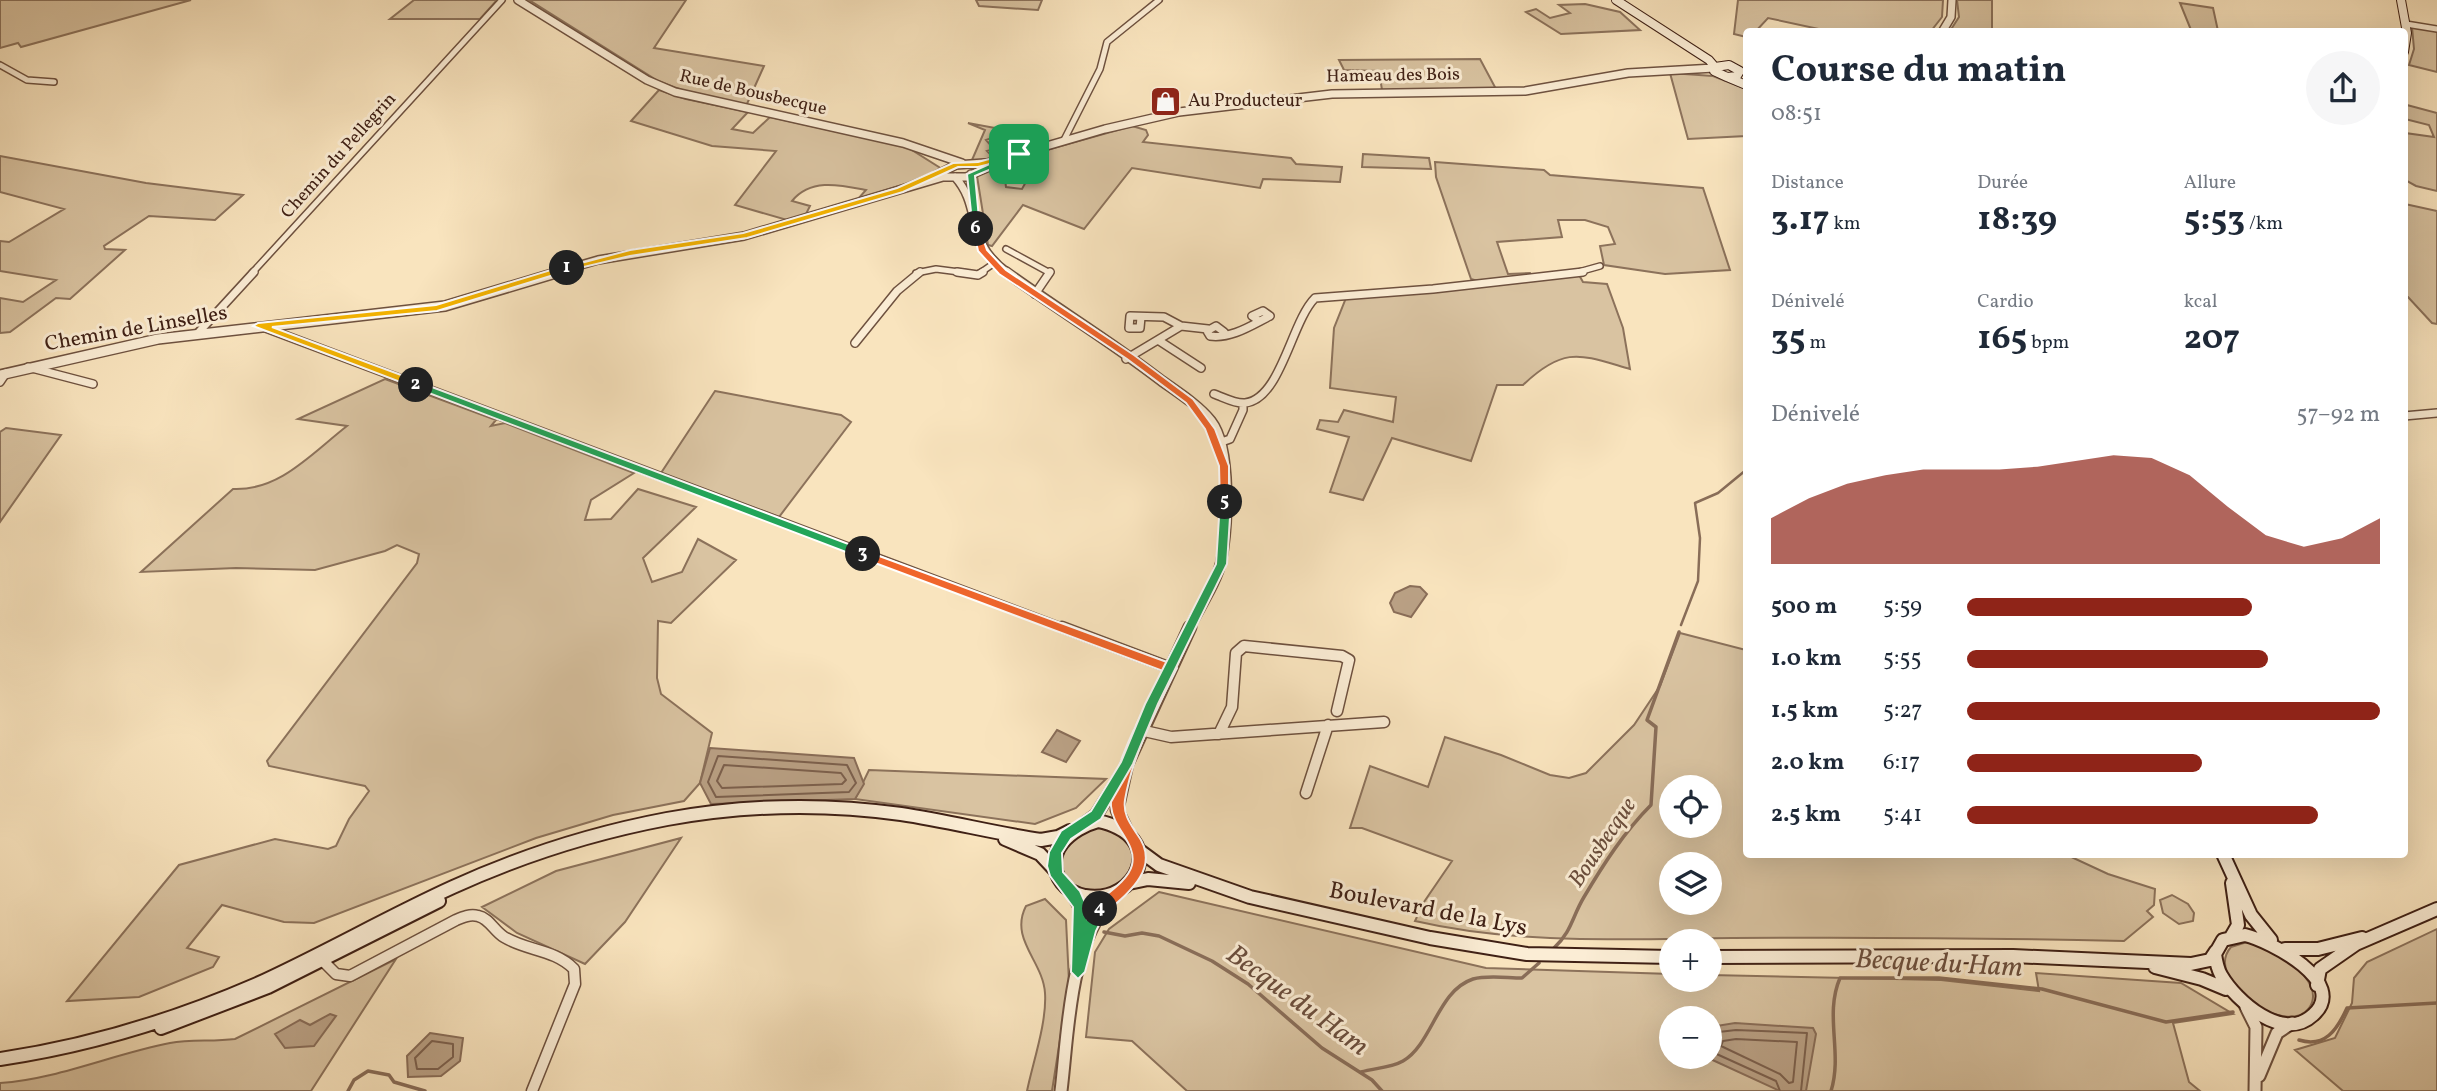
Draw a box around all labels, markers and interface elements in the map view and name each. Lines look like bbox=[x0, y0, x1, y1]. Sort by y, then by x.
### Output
text: Course du matin bbox=[1771, 45, 2067, 98]
button: share bbox=[2306, 51, 2380, 125]
street label: Hameau des Bois bbox=[1326, 62, 1460, 90]
street label: Rue de Bousbecque bbox=[677, 64, 829, 122]
shop icon: Au Producteur bbox=[1148, 84, 1182, 118]
street label: Chemin du Pellegrin bbox=[276, 87, 402, 224]
place label: Au Producteur bbox=[1188, 89, 1303, 114]
text: 08:51 bbox=[1771, 98, 1822, 130]
pin bbox=[989, 124, 1049, 184]
icon: arrive bbox=[1000, 135, 1038, 173]
text: Distance bbox=[1771, 170, 1844, 196]
text: Durée bbox=[1977, 170, 2028, 196]
text: Allure bbox=[2184, 170, 2236, 196]
text: 3.17 bbox=[1771, 196, 1830, 244]
text: 18:39 bbox=[1977, 196, 2057, 244]
text: 5:53 bbox=[2184, 196, 2245, 244]
text: km bbox=[1830, 211, 1861, 237]
text: /km bbox=[2245, 211, 2283, 237]
pin: 6 bbox=[958, 212, 993, 246]
text: 6 bbox=[970, 215, 981, 241]
pin: 1 bbox=[550, 250, 584, 286]
text: 1 bbox=[563, 254, 570, 280]
text: Dénivelé bbox=[1771, 289, 1844, 315]
text: Cardio bbox=[1977, 289, 2034, 315]
text: kcal bbox=[2184, 289, 2217, 315]
street label: Chemin de Linselles bbox=[42, 299, 230, 359]
text: 35 bbox=[1771, 315, 1806, 363]
text: 165 bbox=[1977, 315, 2027, 363]
text: 207 bbox=[2184, 315, 2240, 363]
text: m bbox=[1806, 330, 1826, 356]
text: bpm bbox=[2027, 330, 2069, 356]
pin: 2 bbox=[398, 368, 434, 402]
text: 2 bbox=[411, 371, 420, 397]
text: Dénivelé bbox=[1771, 399, 1860, 431]
text: 57–92 m bbox=[2296, 399, 2380, 431]
pin: 5 bbox=[1208, 484, 1242, 520]
text: 5 bbox=[1220, 488, 1229, 514]
pin: 3 bbox=[846, 536, 880, 572]
text: 3 bbox=[858, 540, 867, 566]
text: 500 m bbox=[1771, 591, 1837, 623]
text: 5:59 bbox=[1883, 591, 1922, 623]
text: 1.0 km bbox=[1771, 643, 1842, 675]
text: 5:55 bbox=[1883, 643, 1922, 675]
text: 1.5 km bbox=[1771, 695, 1838, 727]
text: 5:27 bbox=[1883, 695, 1922, 727]
text: 2.0 km bbox=[1771, 747, 1844, 779]
text: 6:17 bbox=[1883, 747, 1920, 779]
map controls bbox=[1659, 775, 1722, 1069]
button: locate bbox=[1659, 775, 1722, 838]
water label: Bousbecque bbox=[1561, 791, 1645, 894]
text: 2.5 km bbox=[1771, 799, 1841, 831]
text: 5:41 bbox=[1883, 799, 1922, 831]
button: layers bbox=[1659, 852, 1722, 915]
street label: Boulevard de la Lys bbox=[1326, 874, 1530, 946]
pin: 4 bbox=[1082, 892, 1118, 926]
text: 4 bbox=[1094, 895, 1105, 921]
button: + bbox=[1659, 929, 1722, 992]
water label: Becque du Ham bbox=[1218, 936, 1376, 1066]
water label: Becque du Ham bbox=[1854, 940, 2024, 988]
button: − bbox=[1659, 1006, 1722, 1069]

